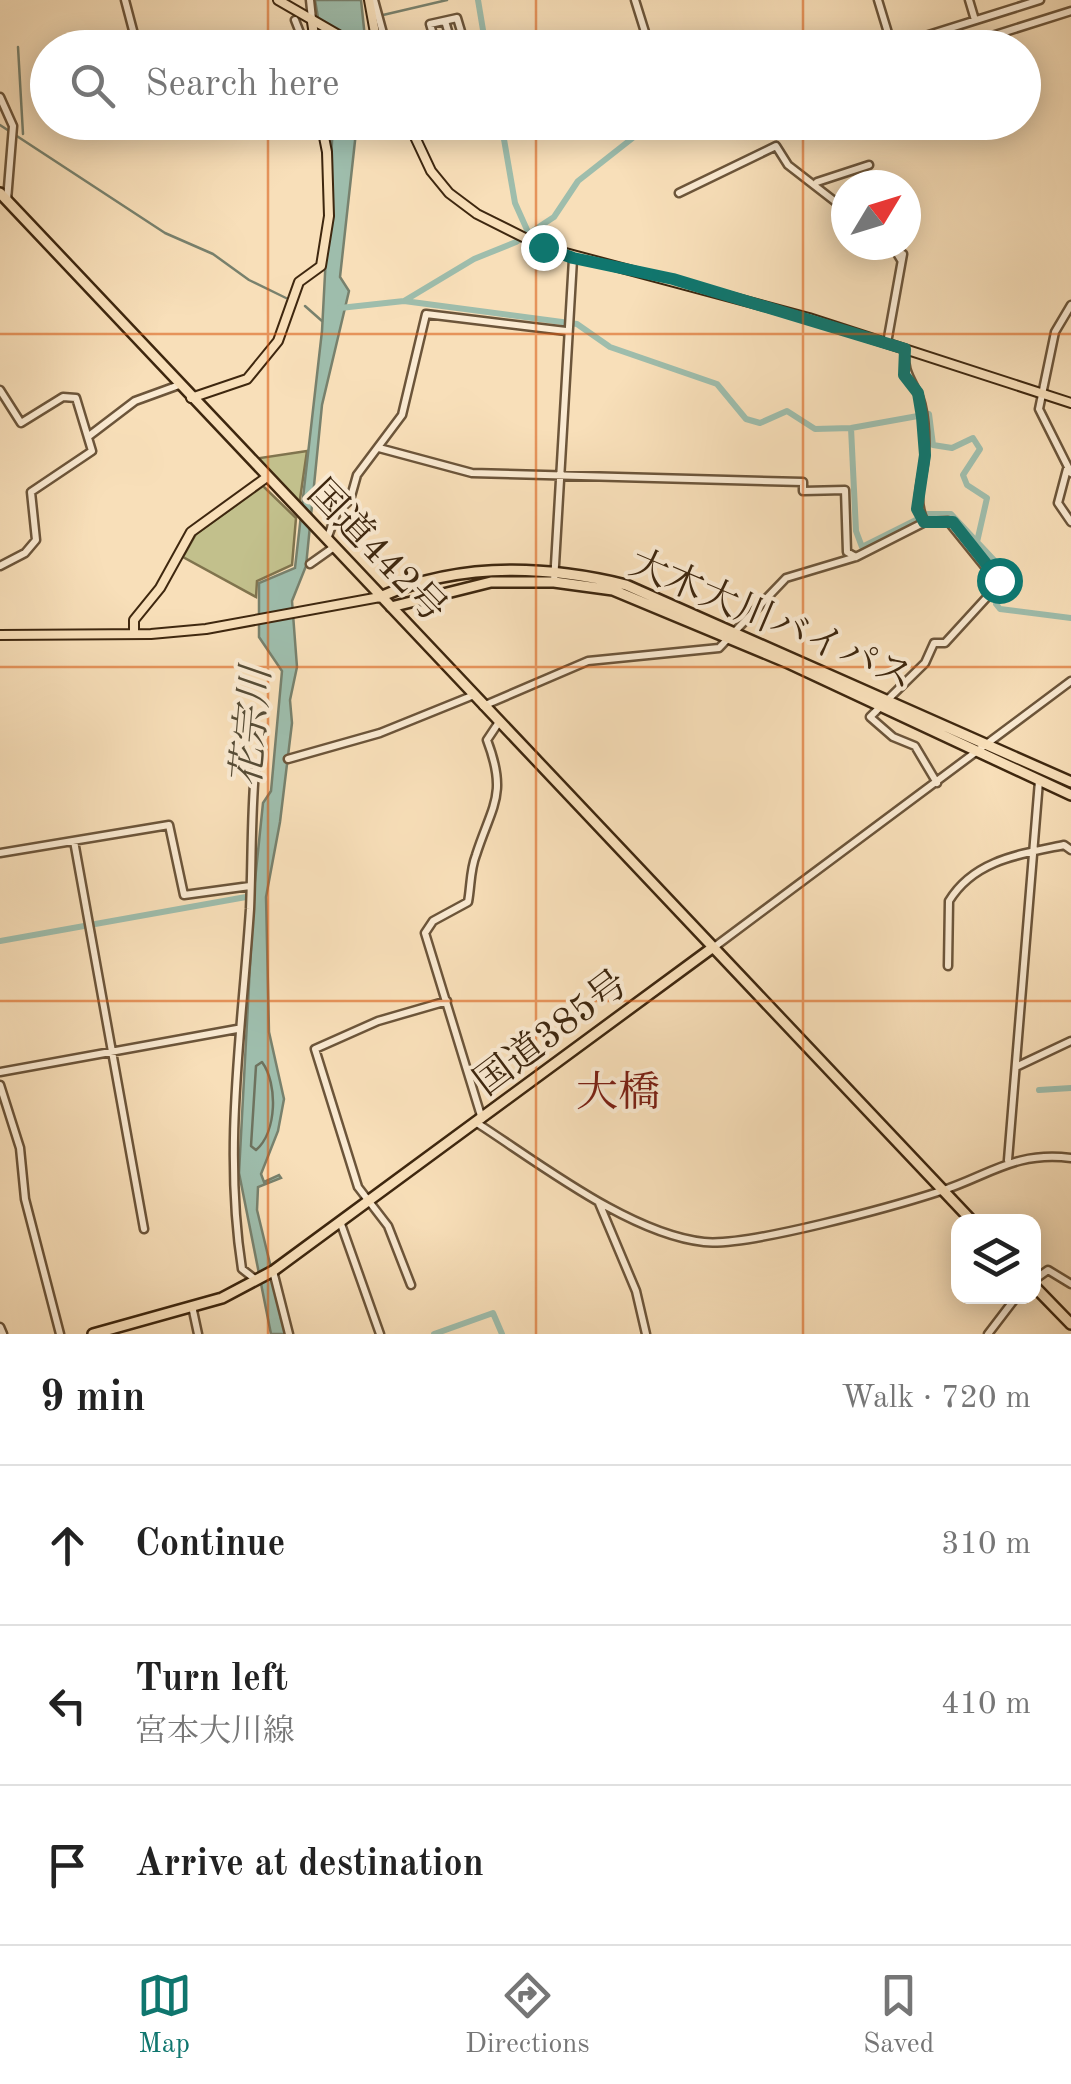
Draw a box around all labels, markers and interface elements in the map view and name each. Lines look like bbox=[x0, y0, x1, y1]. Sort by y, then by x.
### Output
search box bbox=[30, 30, 1041, 140]
icon: search bbox=[65, 58, 120, 113]
text: Search here bbox=[145, 66, 340, 104]
north arrow bbox=[831, 170, 921, 260]
route end bbox=[521, 225, 567, 271]
street label: 国道442号 bbox=[300, 472, 454, 630]
street label: 大木大川バイパス bbox=[624, 542, 919, 698]
route start bbox=[977, 558, 1023, 604]
water label: 花宗川 bbox=[225, 662, 279, 789]
street label: 国道385号 bbox=[467, 963, 635, 1104]
district label: 大橋 bbox=[576, 1070, 660, 1116]
map controls bbox=[951, 1214, 1041, 1304]
button: layers bbox=[951, 1214, 1041, 1304]
text: 9 min bbox=[40, 1378, 146, 1420]
text: Walk · 720 m bbox=[841, 1383, 1031, 1415]
icon: ahead bbox=[40, 1518, 95, 1573]
text: Continue bbox=[135, 1526, 285, 1564]
text: 310 m bbox=[941, 1529, 1031, 1561]
text: Turn left bbox=[135, 1661, 288, 1699]
icon: left bbox=[40, 1678, 95, 1733]
text: 410 m bbox=[941, 1689, 1031, 1721]
text: 宮本大川線 bbox=[135, 1717, 295, 1749]
icon: arrive bbox=[40, 1838, 95, 1893]
text: Arrive at destination bbox=[135, 1846, 484, 1884]
tab: Map bbox=[137, 1968, 192, 2063]
tab: Directions bbox=[465, 1968, 590, 2063]
tab: Saved bbox=[863, 1968, 934, 2063]

